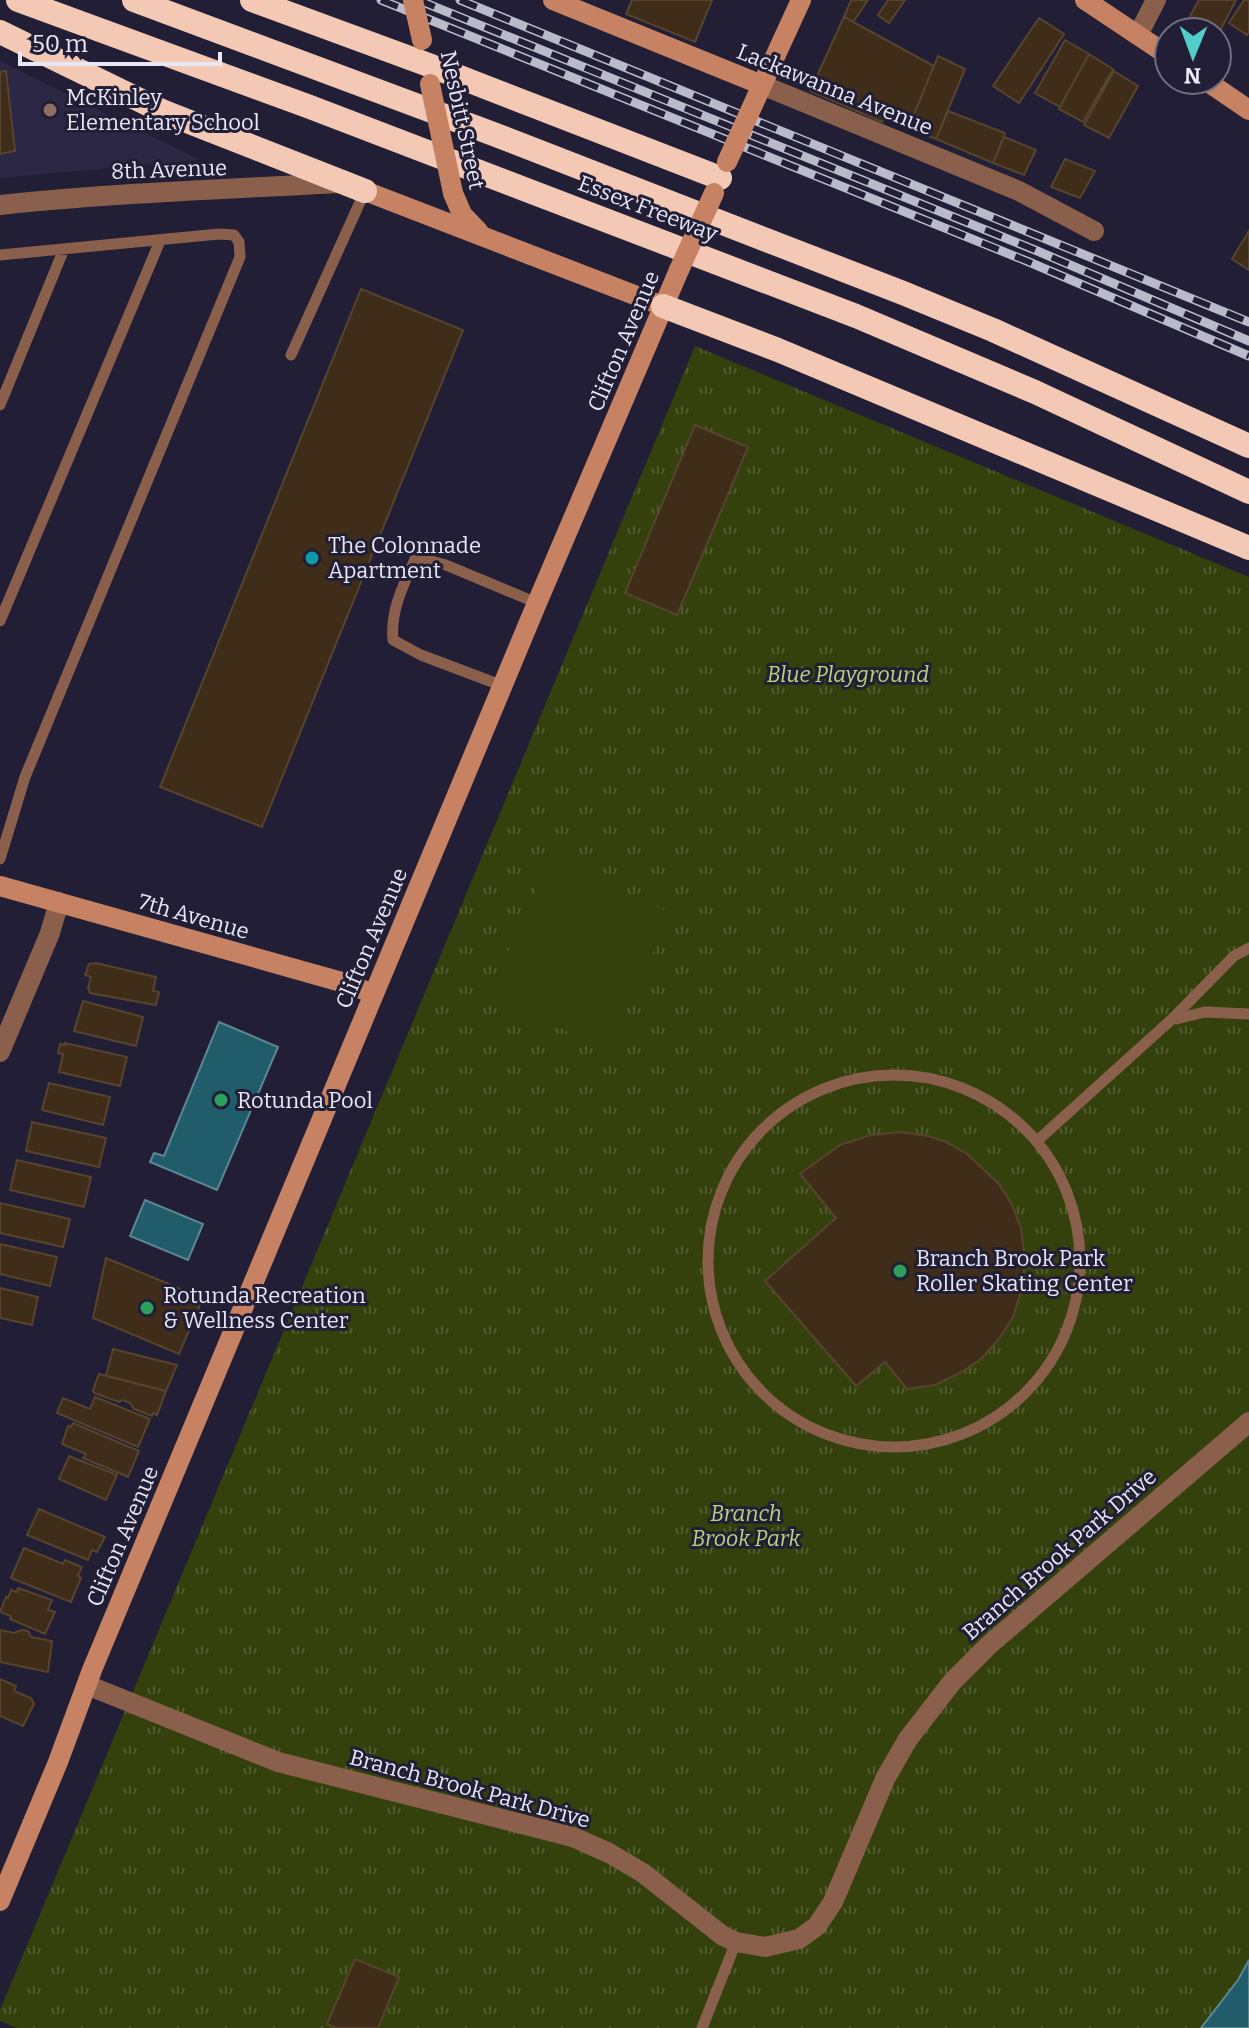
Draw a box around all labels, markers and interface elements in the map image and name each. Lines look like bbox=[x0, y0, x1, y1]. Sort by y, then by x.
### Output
scale bar bbox=[20, 16, 220, 66]
north arrow bbox=[1153, 16, 1233, 96]
text: 50 m bbox=[32, 30, 88, 58]
street label: Lackawanna Avenue bbox=[733, 38, 937, 141]
street label: Nesbitt Street bbox=[435, 48, 490, 192]
text: N bbox=[1184, 62, 1201, 89]
place label: McKinley Elementary School bbox=[66, 84, 260, 136]
marker: McKinley Elementary School bbox=[41, 101, 59, 119]
street label: 8th Avenue bbox=[110, 154, 228, 185]
street label: Essex Freeway bbox=[574, 169, 722, 248]
street label: Clifton Avenue bbox=[582, 267, 665, 416]
place label: The Colonnade Apartment bbox=[328, 532, 481, 584]
marker: The Colonnade Apartment bbox=[303, 549, 321, 567]
park label: Blue Playground bbox=[767, 661, 929, 688]
street label: Clifton Avenue bbox=[330, 864, 413, 1013]
street label: 7th Avenue bbox=[135, 888, 252, 945]
place label: Rotunda Pool bbox=[237, 1087, 373, 1114]
marker: Rotunda Pool bbox=[212, 1091, 230, 1109]
place label: Branch Brook Park Roller Skating Center bbox=[916, 1245, 1133, 1297]
marker: Branch Brook Park Roller Skating Center bbox=[891, 1262, 909, 1280]
place label: Rotunda Recreation & Wellness Center bbox=[163, 1282, 366, 1334]
marker: Rotunda Recreation & Wellness Center bbox=[138, 1299, 156, 1317]
street label: Clifton Avenue bbox=[81, 1462, 164, 1611]
street label: Branch Brook Park Drive bbox=[957, 1463, 1162, 1646]
park label: Branch Brook Park bbox=[692, 1500, 801, 1552]
street label: Branch Brook Park Drive bbox=[347, 1743, 593, 1834]

